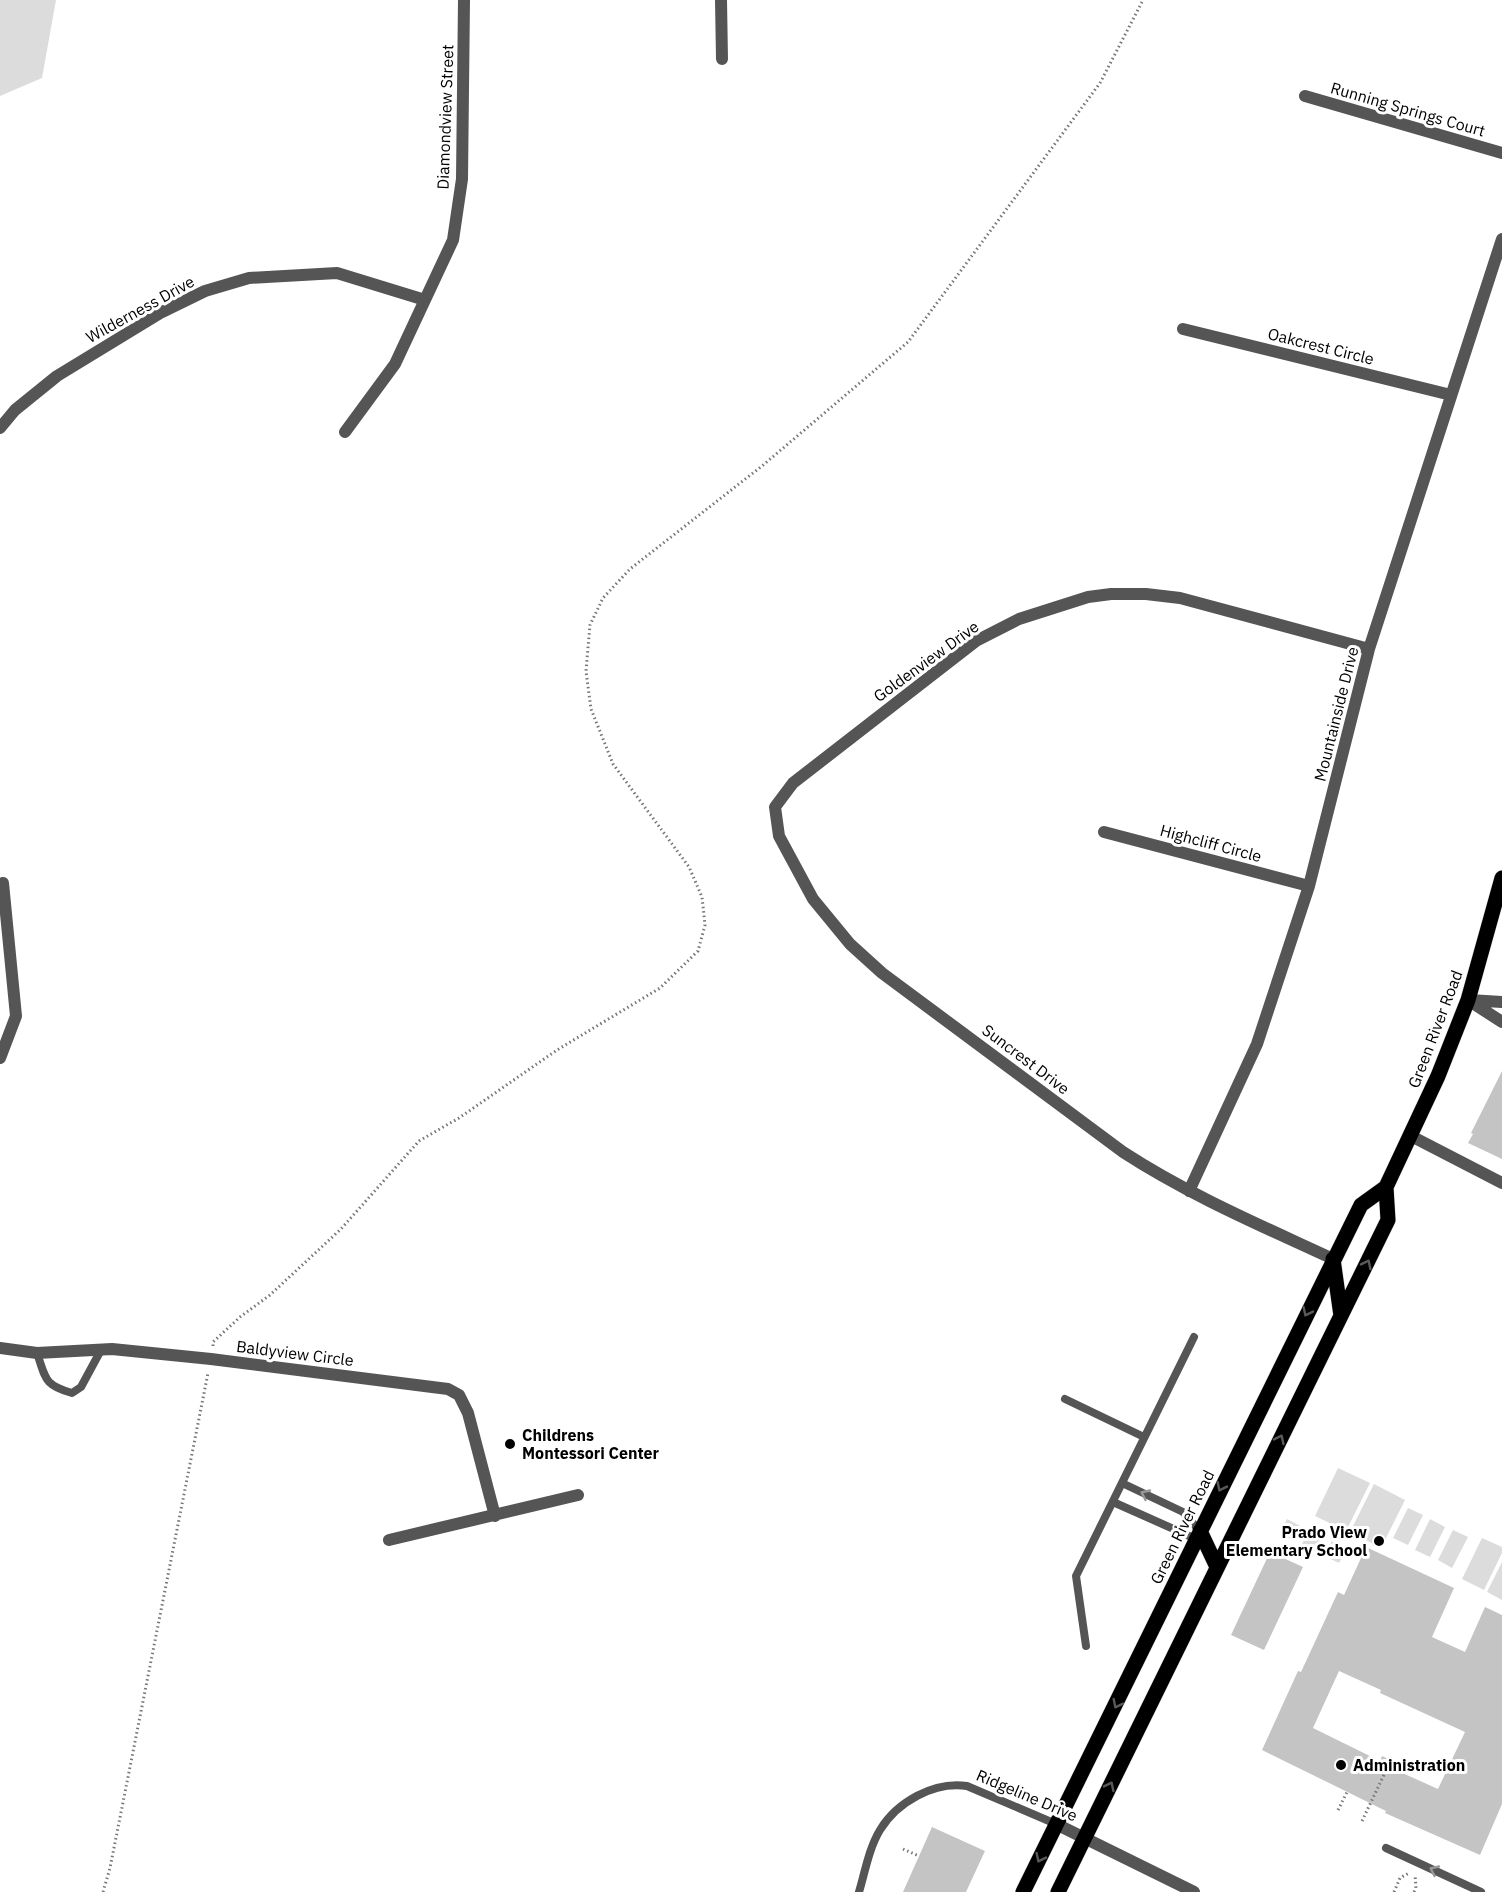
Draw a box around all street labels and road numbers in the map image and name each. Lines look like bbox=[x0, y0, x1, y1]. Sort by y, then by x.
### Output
street label: Diamondview Street bbox=[432, 44, 458, 190]
street label: Running Springs Court bbox=[1328, 77, 1488, 141]
street label: Wilderness Drive bbox=[82, 271, 198, 347]
street label: Oakcrest Circle bbox=[1266, 323, 1376, 369]
street label: Goldenview Drive bbox=[869, 616, 983, 706]
street label: Mountainside Drive bbox=[1310, 644, 1362, 783]
street label: Highcliff Circle bbox=[1158, 820, 1264, 866]
street label: Green River Road bbox=[1403, 967, 1467, 1091]
street label: Suncrest Drive bbox=[978, 1020, 1074, 1098]
street label: Baldyview Circle bbox=[235, 1336, 355, 1370]
street label: Green River Road bbox=[1146, 1467, 1218, 1587]
street label: Ridgeline Drive bbox=[973, 1765, 1081, 1825]

